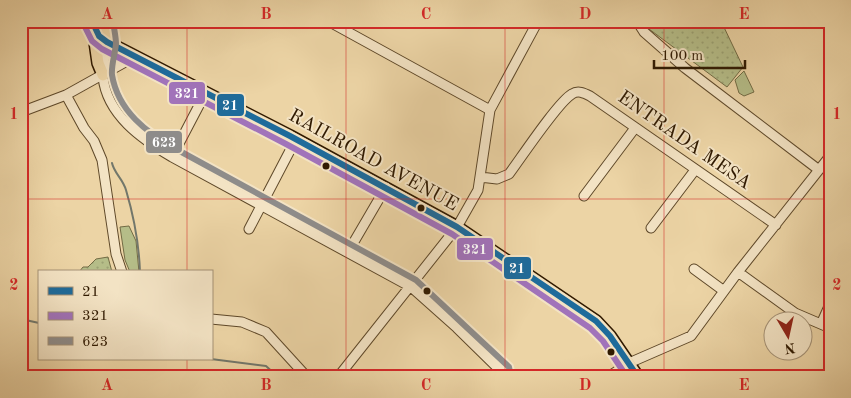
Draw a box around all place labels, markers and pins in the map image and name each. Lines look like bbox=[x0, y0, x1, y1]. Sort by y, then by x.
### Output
unlabelled marker bbox=[321, 161, 331, 171]
unlabelled marker bbox=[416, 203, 426, 213]
unlabelled marker bbox=[422, 286, 432, 296]
unlabelled marker bbox=[606, 347, 616, 357]

